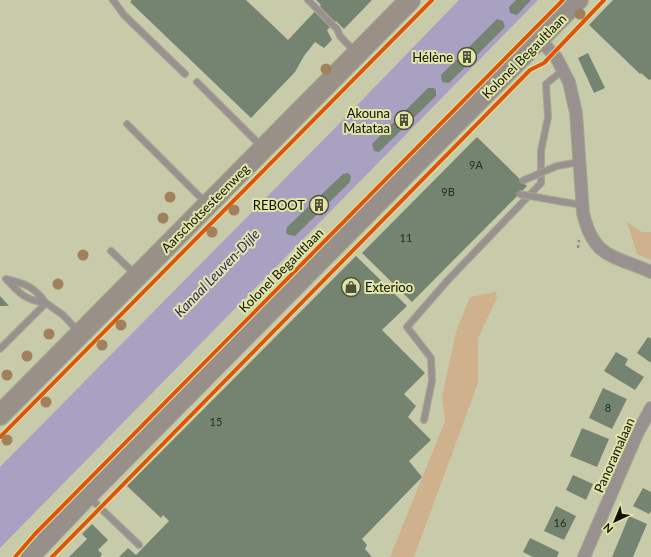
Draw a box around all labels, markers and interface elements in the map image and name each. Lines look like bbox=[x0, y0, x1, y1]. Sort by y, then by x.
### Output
street label: Kolonel Begaultlaan bbox=[478, 10, 570, 102]
building icon: Hélène bbox=[456, 46, 478, 68]
place label: Hélène bbox=[412, 49, 453, 65]
place label: Akouna Matataa bbox=[343, 105, 390, 136]
building icon: Akouna Matataa bbox=[393, 109, 415, 131]
house number: 9A bbox=[469, 158, 483, 171]
street label: Aarschotsesteenweg bbox=[157, 160, 253, 256]
house number: 9B bbox=[441, 185, 455, 198]
building icon: REBOOT bbox=[308, 194, 330, 216]
place label: REBOOT bbox=[253, 197, 305, 213]
street label: Kolonel Begaultlaan bbox=[235, 224, 327, 316]
water label: Kanaal Leuven-Dijle bbox=[170, 225, 263, 320]
house number: 11 bbox=[400, 231, 412, 244]
shop icon: Exterioo bbox=[340, 276, 362, 298]
place label: Exterioo bbox=[365, 279, 413, 295]
house number: 8 bbox=[605, 401, 611, 414]
house number: 15 bbox=[210, 415, 222, 428]
street label: Panoramalaan bbox=[590, 415, 638, 495]
north arrow bbox=[595, 501, 635, 541]
house number: 16 bbox=[554, 516, 566, 529]
text: N bbox=[600, 521, 615, 536]

